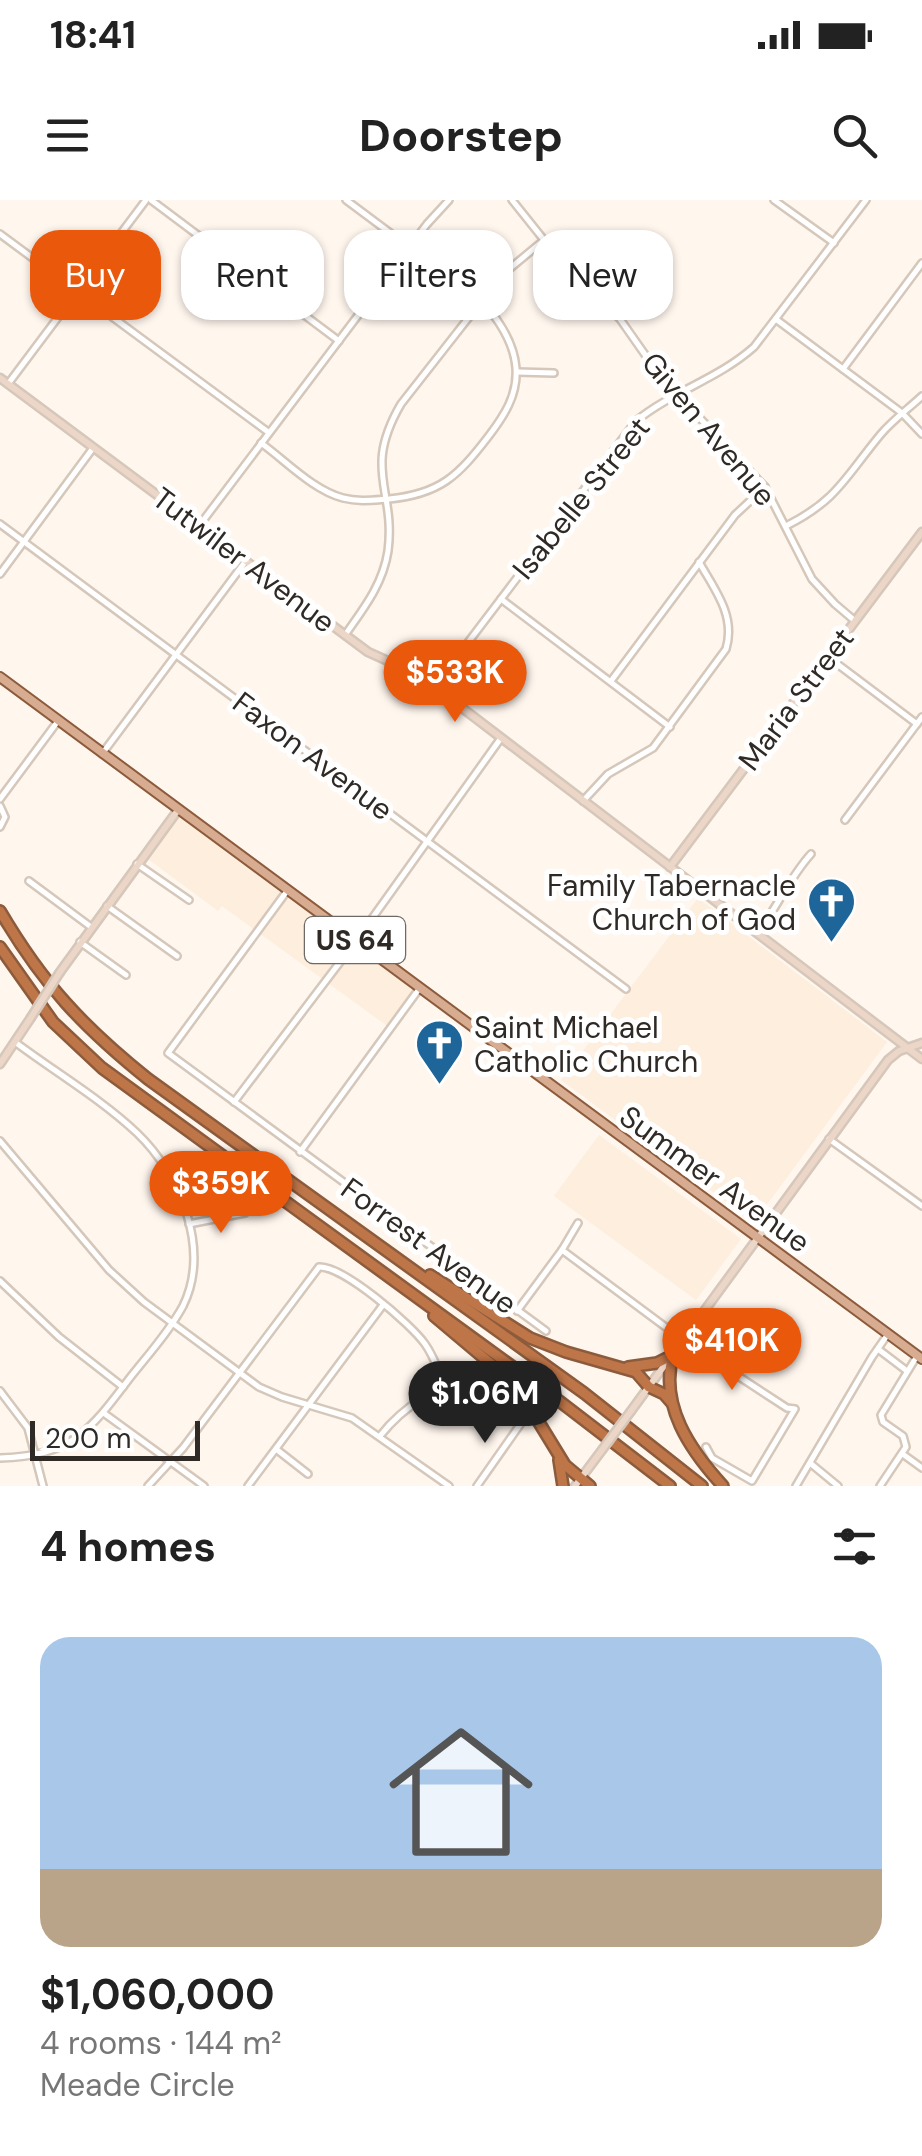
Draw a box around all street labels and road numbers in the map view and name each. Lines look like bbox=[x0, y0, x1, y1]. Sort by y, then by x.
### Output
street label: Given Avenue bbox=[633, 344, 785, 514]
street label: Isabelle Street bbox=[504, 409, 658, 587]
street label: Tutwiler Avenue bbox=[145, 478, 343, 642]
street label: Maria Street bbox=[730, 620, 862, 778]
street label: Faxon Avenue bbox=[225, 683, 401, 829]
road number: US 64 bbox=[305, 917, 405, 963]
street label: Summer Avenue bbox=[612, 1097, 818, 1261]
street label: Forrest Avenue bbox=[333, 1169, 525, 1323]

